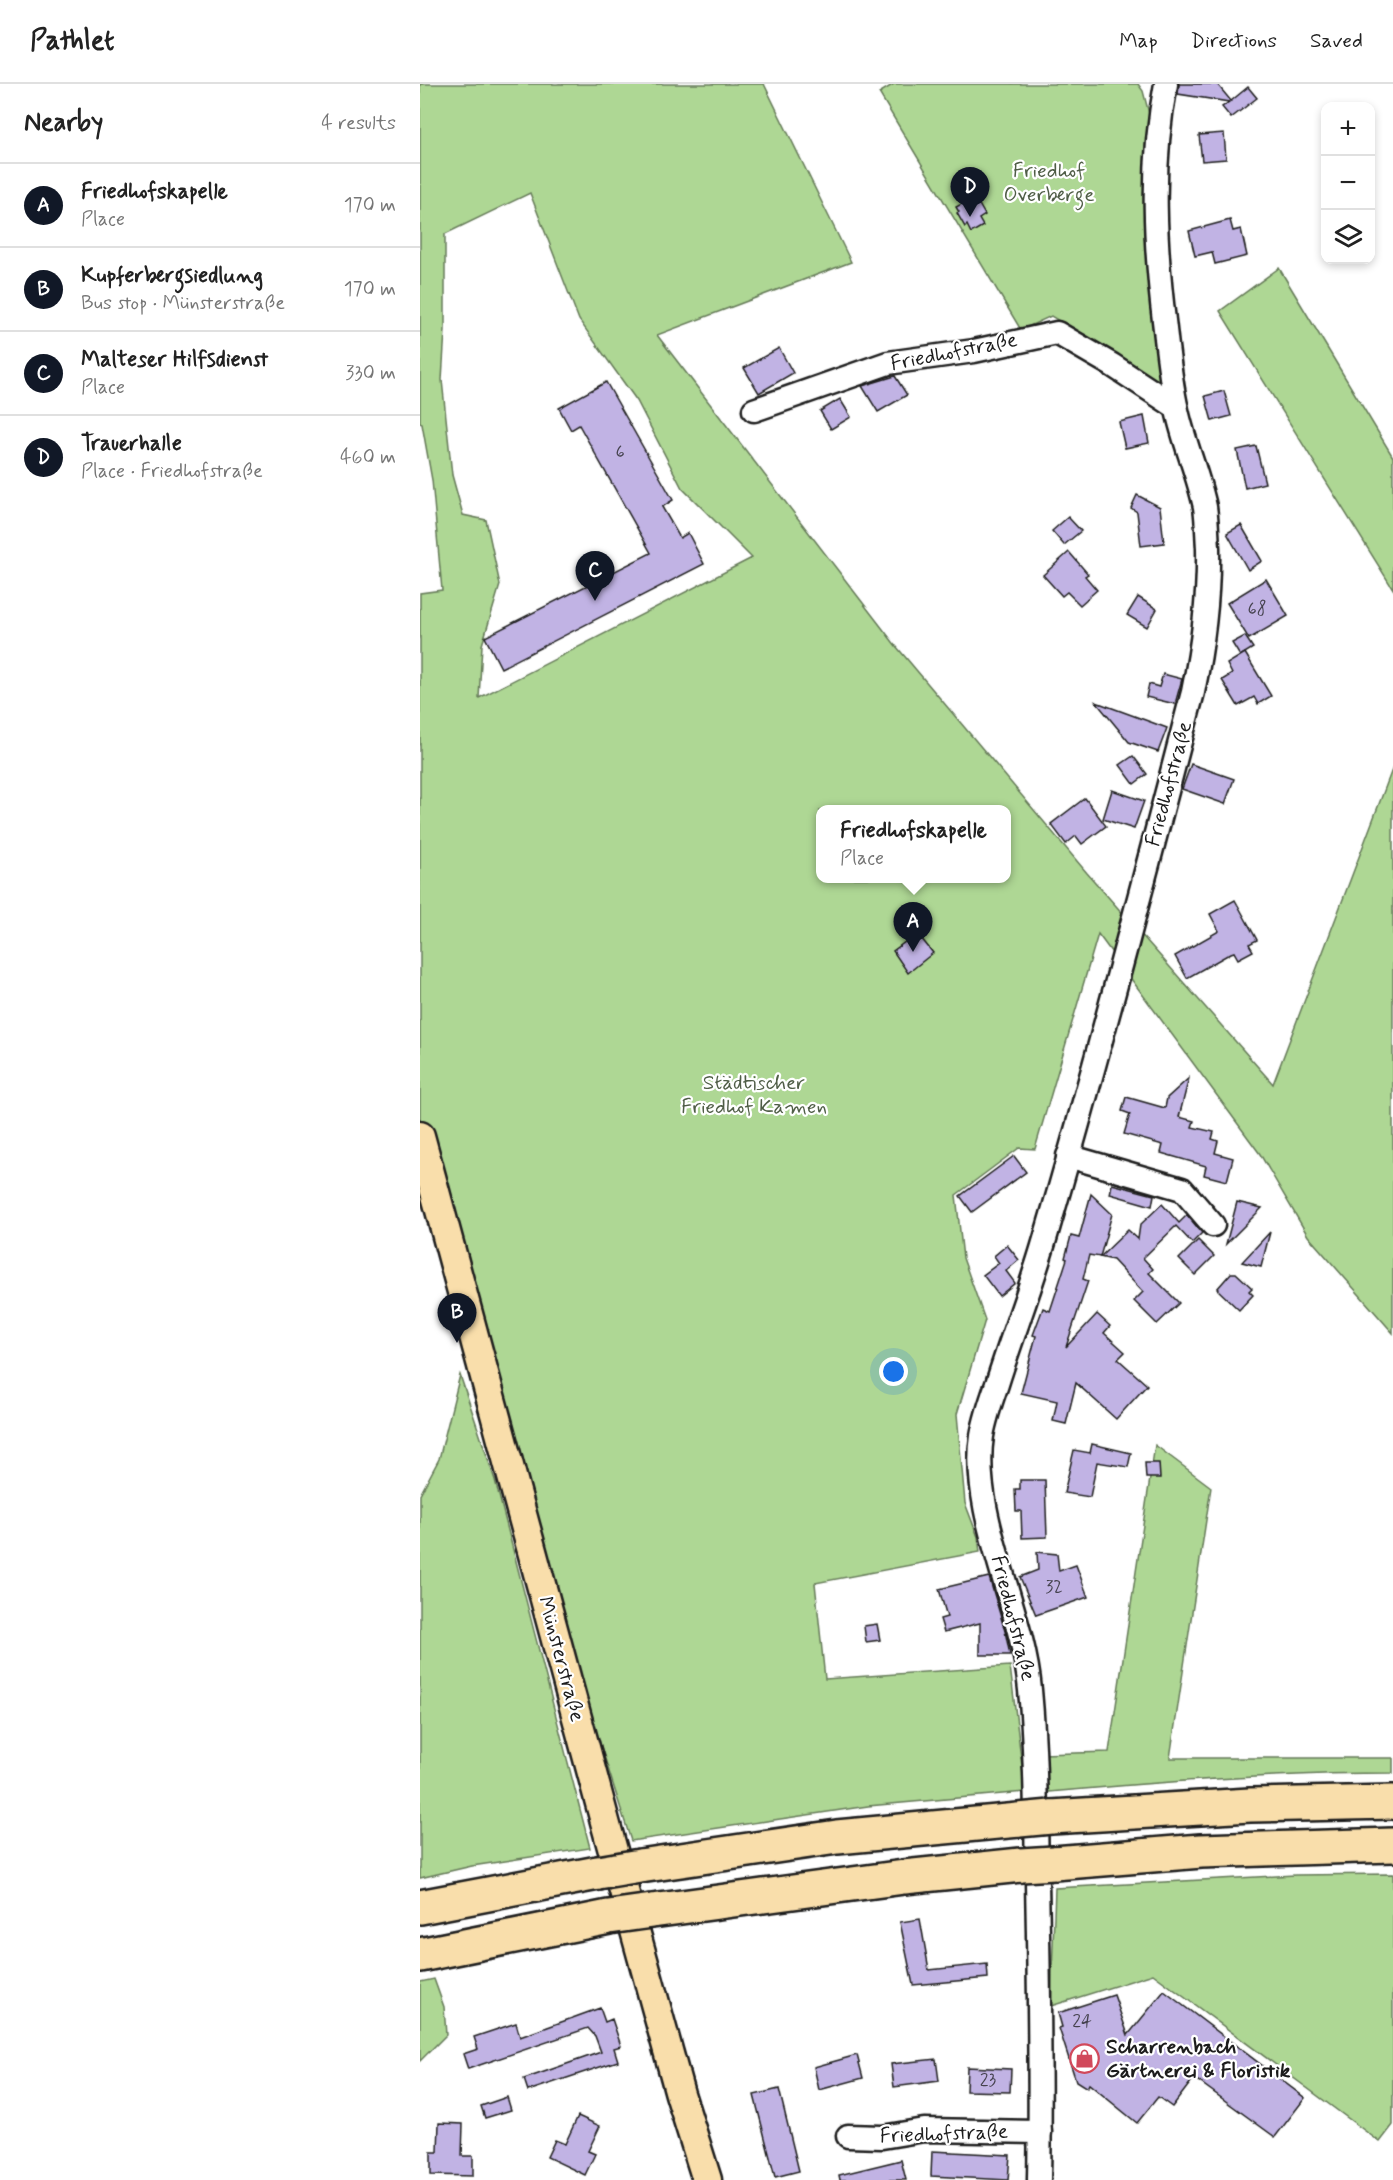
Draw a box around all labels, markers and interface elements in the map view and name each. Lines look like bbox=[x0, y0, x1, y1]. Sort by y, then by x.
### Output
text: Pathlet bbox=[30, 23, 114, 60]
text: Map bbox=[1119, 27, 1158, 55]
text: Directions bbox=[1191, 27, 1277, 55]
text: Saved bbox=[1310, 27, 1363, 55]
map controls bbox=[1321, 102, 1375, 264]
button: + bbox=[1321, 102, 1375, 156]
text: Nearby bbox=[24, 106, 103, 140]
text: 4 results bbox=[321, 110, 396, 137]
button: − bbox=[1321, 156, 1375, 210]
park label: Friedhof Overberge bbox=[1003, 157, 1095, 211]
pin: D bbox=[950, 168, 990, 217]
text: Friedhofskapelle bbox=[81, 178, 228, 206]
text: A bbox=[37, 192, 50, 219]
text: 170 m bbox=[344, 192, 396, 219]
text: Place bbox=[81, 206, 125, 233]
button: layers bbox=[1321, 210, 1375, 264]
text: Kupferbergsiedlung bbox=[81, 262, 263, 290]
text: B bbox=[37, 276, 50, 303]
text: 170 m bbox=[344, 276, 396, 303]
text: Bus stop · Münsterstraße bbox=[81, 290, 285, 317]
street label: Friedhofstraße bbox=[888, 326, 1020, 378]
text: Malteser Hilfsdienst bbox=[81, 346, 268, 374]
text: C bbox=[36, 360, 51, 387]
text: 330 m bbox=[345, 360, 396, 387]
text: Place bbox=[81, 374, 125, 401]
text: Trauerhalle bbox=[81, 430, 182, 458]
house number: 6 bbox=[615, 440, 625, 464]
text: D bbox=[37, 444, 50, 471]
text: 460 m bbox=[340, 444, 396, 471]
text: Place · Friedhofstraße bbox=[81, 458, 263, 485]
pin: C bbox=[576, 552, 615, 601]
house number: 68 bbox=[1247, 597, 1267, 621]
street label: Friedhofstraße bbox=[1139, 718, 1199, 850]
popup bbox=[816, 805, 1011, 883]
text: Friedhofskapelle bbox=[840, 817, 987, 845]
text: Place bbox=[840, 845, 884, 872]
pin: A bbox=[894, 902, 932, 952]
park label: Städtischer Friedhof Kamen bbox=[681, 1069, 827, 1121]
pin: B bbox=[438, 1294, 477, 1343]
your location bbox=[879, 1357, 908, 1386]
street label: Friedhofstraße bbox=[984, 1552, 1042, 1684]
house number: 32 bbox=[1045, 1575, 1063, 1599]
street label: Münsterstraße bbox=[531, 1593, 591, 1725]
house number: 24 bbox=[1072, 2009, 1092, 2033]
place label: Scharrenbach Gärtnerei & Floristik bbox=[1106, 2033, 1291, 2085]
shop icon: Scharrenbach Gärtnerei & Floristik bbox=[1069, 2043, 1101, 2075]
house number: 23 bbox=[980, 2068, 997, 2092]
street label: Friedhofstraße bbox=[879, 2118, 1009, 2150]

